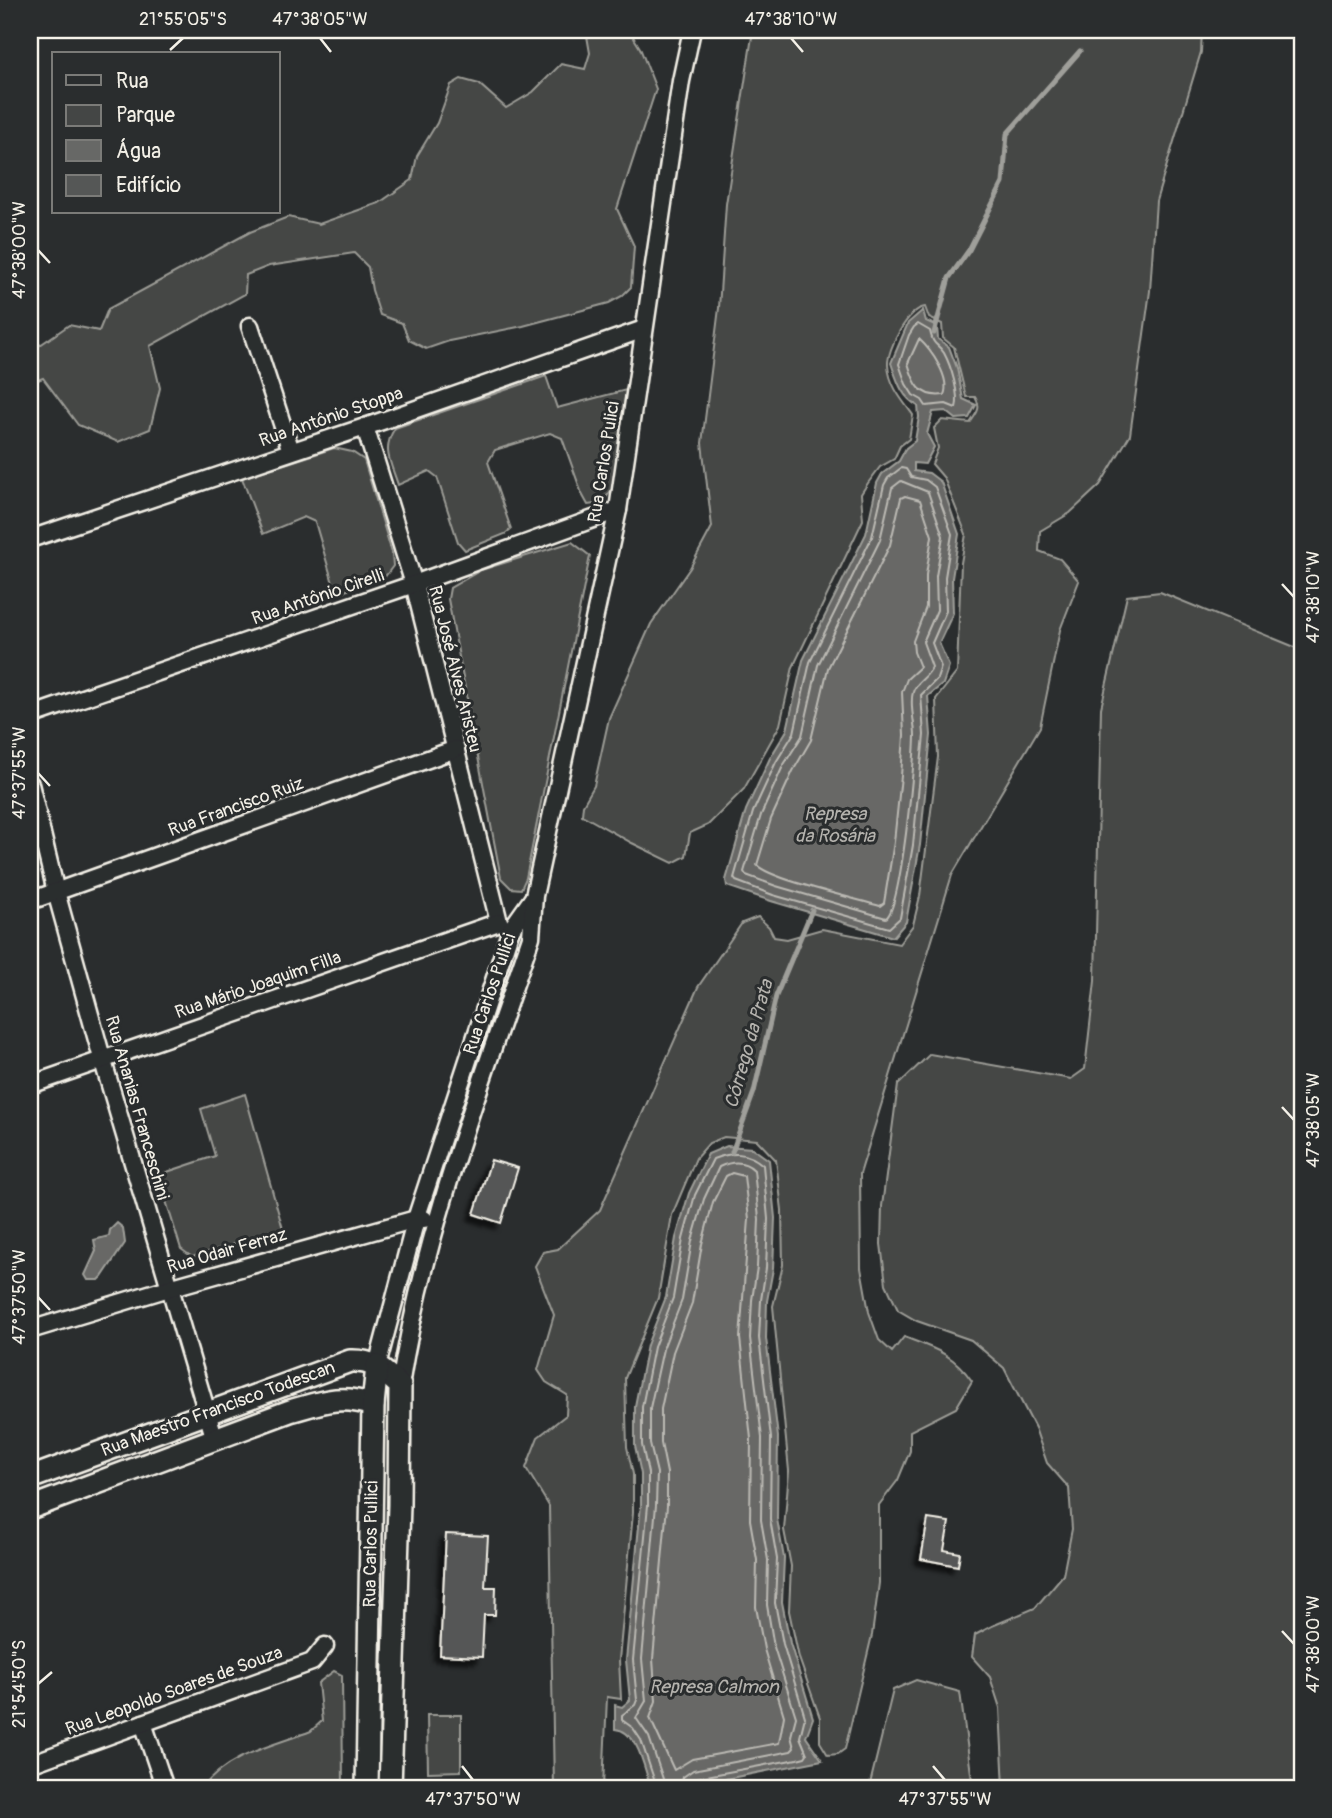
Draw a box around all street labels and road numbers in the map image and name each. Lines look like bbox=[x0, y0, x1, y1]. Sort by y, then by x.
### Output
street label: Rua Antônio Stoppa bbox=[256, 382, 406, 452]
street label: Rua Carlos Pulici bbox=[583, 400, 625, 524]
street label: Rua Antônio Cirelli bbox=[249, 564, 387, 630]
street label: Rua José Alves Aristeu bbox=[423, 583, 487, 755]
street label: Rua Francisco Ruiz bbox=[165, 772, 307, 842]
street label: Rua Carlos Pullici bbox=[459, 930, 521, 1058]
street label: Rua Mário Joaquim Filla bbox=[172, 946, 344, 1024]
street label: Rua Ananias Franceschini bbox=[100, 1013, 174, 1203]
street label: Rua Odair Ferraz bbox=[164, 1223, 290, 1279]
street label: Rua Maestro Francisco Todescan bbox=[98, 1356, 338, 1462]
street label: Rua Carlos Pullici bbox=[358, 1480, 384, 1608]
street label: Rua Leopoldo Soares de Souza bbox=[62, 1641, 286, 1741]

